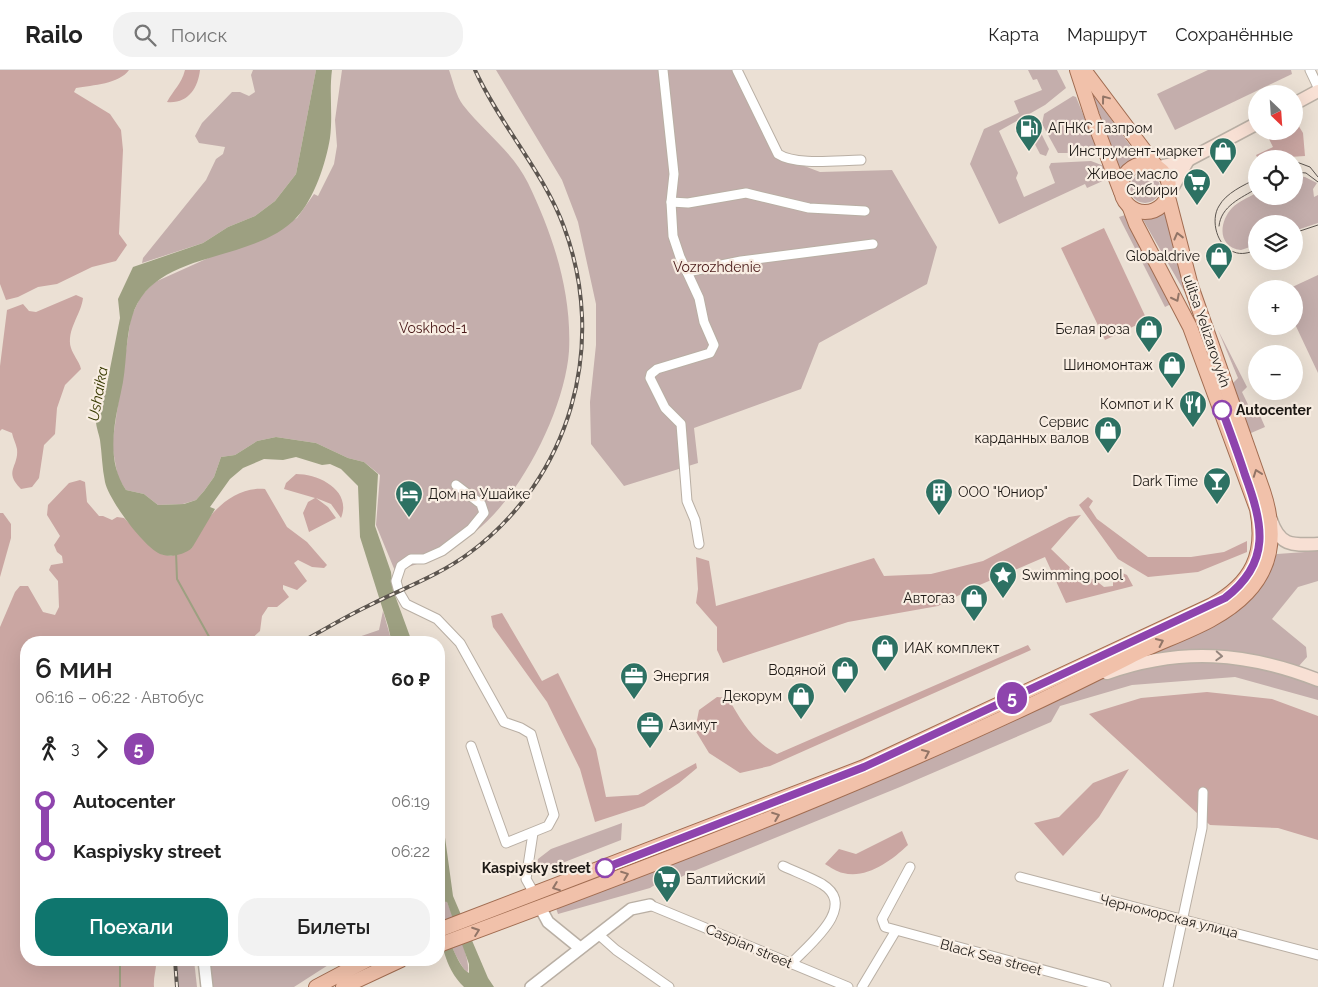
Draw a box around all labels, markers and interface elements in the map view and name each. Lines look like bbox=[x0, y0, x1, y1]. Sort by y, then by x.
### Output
search box bbox=[113, 12, 463, 57]
text: Railo bbox=[25, 20, 83, 49]
icon: search bbox=[131, 21, 159, 49]
text: Поиск bbox=[171, 24, 227, 46]
text: Карта bbox=[988, 24, 1039, 45]
text: Маршрут bbox=[1067, 24, 1147, 45]
text: Сохранённые bbox=[1175, 24, 1293, 45]
north arrow bbox=[1248, 85, 1302, 140]
map controls bbox=[1248, 85, 1303, 400]
one-way arrow bbox=[1103, 96, 1111, 105]
fuel station icon: АГНКС Газпром bbox=[1014, 113, 1044, 152]
place label: АГНКС Газпром bbox=[1048, 120, 1153, 136]
shop icon: Инструмент-маркет bbox=[1208, 136, 1238, 175]
place label: Инструмент-маркет bbox=[1069, 143, 1204, 159]
button: locate bbox=[1248, 150, 1303, 205]
place label: Живое масло Сибири bbox=[1087, 166, 1178, 198]
supermarket icon: Живое масло Сибири bbox=[1182, 167, 1212, 206]
button: layers bbox=[1248, 215, 1303, 270]
one-way arrow bbox=[1173, 232, 1184, 241]
shop icon: Globaldrive bbox=[1204, 241, 1234, 280]
place label: Globaldrive bbox=[1126, 248, 1200, 264]
park label: Vozrozhdenie bbox=[673, 259, 761, 275]
street label: ulitsa Yelizarovykh bbox=[1180, 273, 1234, 389]
button: + bbox=[1248, 280, 1303, 335]
one-way arrow bbox=[1170, 293, 1180, 302]
shop icon: Белая роза bbox=[1134, 314, 1164, 353]
park label: Voskhod-1 bbox=[399, 320, 467, 336]
place label: Белая роза bbox=[1055, 321, 1130, 337]
button: − bbox=[1248, 345, 1303, 400]
shop icon: Шиномонтаж bbox=[1157, 350, 1187, 389]
place label: Шиномонтаж bbox=[1063, 357, 1153, 373]
water label: Ushaika bbox=[84, 365, 112, 423]
restaurant icon: Компот и К bbox=[1178, 389, 1208, 428]
place label: Компот и К bbox=[1100, 396, 1174, 412]
marker: Autocenter bbox=[1212, 400, 1232, 420]
place label: Autocenter bbox=[1236, 402, 1312, 418]
place label: Сервис карданных валов bbox=[974, 414, 1089, 446]
shop icon: Сервис карданных валов bbox=[1093, 415, 1123, 454]
bar icon: Dark Time bbox=[1202, 466, 1232, 505]
one-way arrow bbox=[1253, 469, 1263, 478]
place label: Dark Time bbox=[1132, 473, 1198, 489]
building icon: ООО "Юниор" bbox=[924, 477, 954, 516]
hotel icon: Дом на Ушайке bbox=[394, 479, 424, 518]
place label: ООО "Юниор" bbox=[958, 484, 1048, 500]
place label: Дом на Ушайке bbox=[428, 486, 530, 502]
place icon: Swimming pool bbox=[988, 560, 1018, 599]
place label: Swimming pool bbox=[1022, 567, 1123, 583]
shop icon: Автогаз bbox=[959, 583, 989, 622]
place label: Автогаз bbox=[903, 590, 955, 606]
shop icon: ИАК комплект bbox=[870, 633, 900, 672]
one-way arrow bbox=[1155, 638, 1164, 648]
place label: ИАК комплект bbox=[904, 640, 1000, 656]
one-way arrow bbox=[1215, 650, 1223, 661]
text: 6 мин bbox=[35, 652, 113, 685]
shop icon: Водяной bbox=[830, 655, 860, 694]
office icon: Энергия bbox=[619, 661, 649, 700]
place label: Водяной bbox=[768, 662, 826, 678]
text: 60 ₽ bbox=[391, 668, 430, 690]
place label: Энергия bbox=[653, 668, 709, 684]
shop icon: Декорум bbox=[786, 681, 816, 720]
line badge: 5 bbox=[996, 682, 1028, 714]
text: 5 bbox=[1007, 687, 1017, 708]
text: 06:16 – 06:22 · Автобус bbox=[35, 688, 204, 707]
place label: Декорум bbox=[722, 688, 782, 704]
office icon: Азимут bbox=[635, 710, 665, 749]
place label: Азимут bbox=[669, 717, 718, 733]
icon: walk bbox=[35, 735, 63, 763]
icon: forward bbox=[88, 735, 116, 763]
text: 5 bbox=[134, 738, 144, 759]
text: 3 bbox=[71, 739, 80, 758]
one-way arrow bbox=[921, 748, 930, 759]
text: Autocenter bbox=[73, 790, 175, 812]
text: 06:19 bbox=[391, 792, 430, 811]
one-way arrow bbox=[771, 812, 780, 822]
text: Kaspiysky street bbox=[73, 840, 221, 862]
text: 06:22 bbox=[391, 842, 430, 861]
marker: Kaspiysky street bbox=[595, 858, 615, 878]
place label: Kaspiysky street bbox=[482, 860, 592, 876]
supermarket icon: Балтийский bbox=[652, 864, 682, 903]
one-way arrow bbox=[620, 871, 628, 881]
place label: Балтийский bbox=[686, 871, 766, 887]
one-way arrow bbox=[553, 881, 561, 891]
street label: Черноморская улица bbox=[1098, 891, 1240, 941]
button: Поехали bbox=[35, 898, 228, 956]
button: Билеты bbox=[238, 898, 430, 956]
street label: Caspian street bbox=[703, 921, 795, 972]
one-way arrow bbox=[471, 927, 480, 937]
street label: Black Sea street bbox=[938, 936, 1044, 978]

